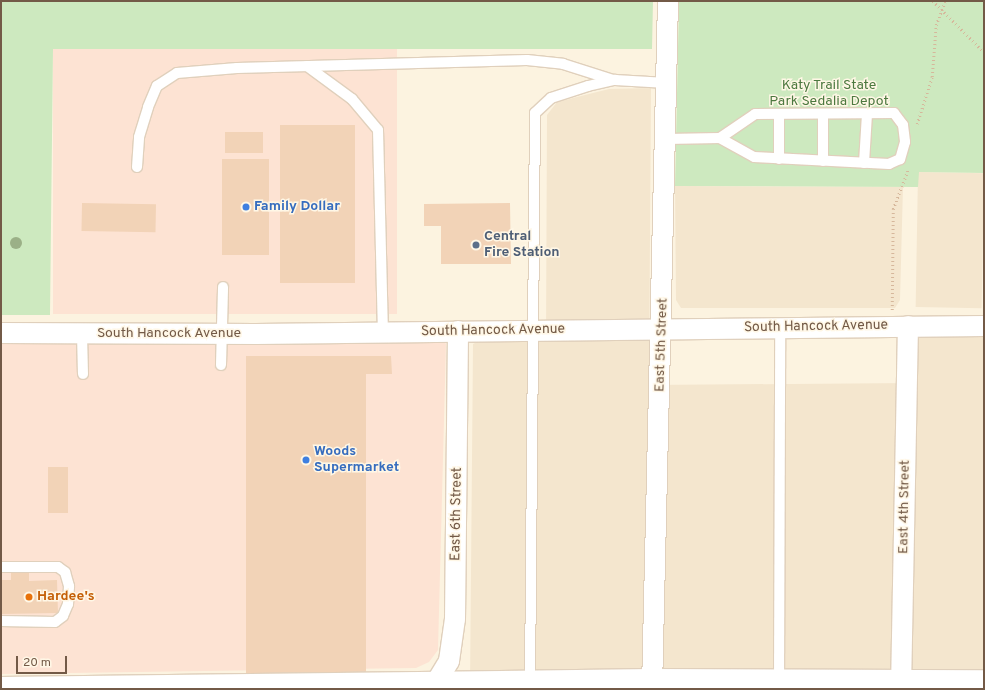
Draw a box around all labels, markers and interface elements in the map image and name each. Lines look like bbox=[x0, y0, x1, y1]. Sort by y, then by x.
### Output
park label: Katy Trail State Park Sedalia Depot bbox=[769, 78, 889, 110]
place label: Family Dollar bbox=[254, 199, 340, 215]
marker: Family Dollar bbox=[241, 202, 251, 212]
place label: Central Fire Station bbox=[484, 229, 559, 262]
marker: Central Fire Station bbox=[471, 240, 481, 250]
street label: East 5th Street bbox=[652, 298, 672, 392]
street label: South Hancock Avenue bbox=[744, 317, 888, 337]
street label: South Hancock Avenue bbox=[421, 321, 565, 341]
street label: South Hancock Avenue bbox=[97, 326, 241, 342]
place label: Woods Supermarket bbox=[314, 444, 399, 476]
marker: Woods Supermarket bbox=[301, 455, 311, 465]
street label: East 4th Street bbox=[896, 460, 914, 554]
street label: East 6th Street bbox=[448, 467, 466, 561]
place label: Hardee's bbox=[37, 589, 95, 605]
marker: Hardee's bbox=[24, 592, 34, 602]
scale bar bbox=[18, 648, 69, 674]
text: 20 m bbox=[23, 655, 51, 671]

